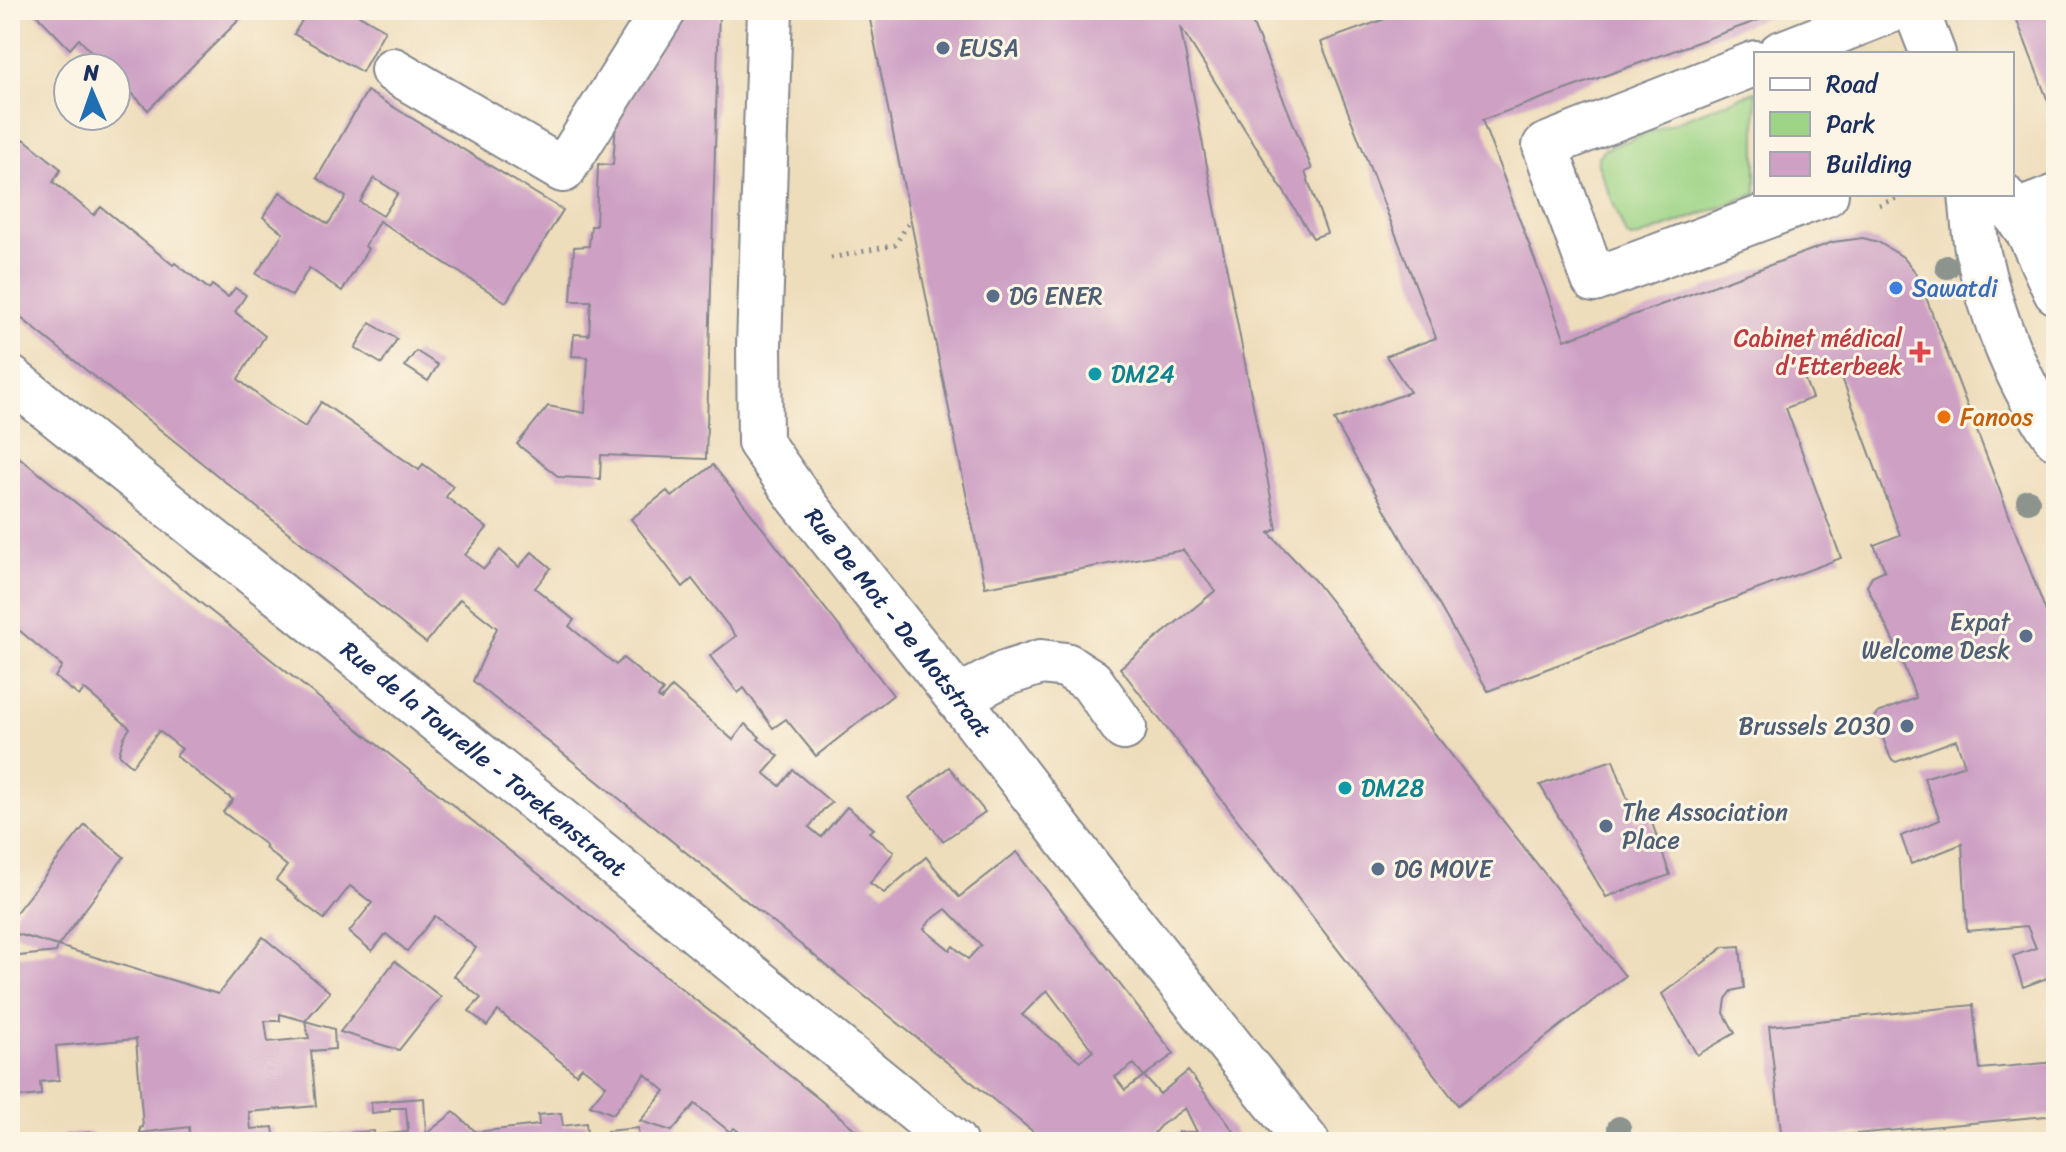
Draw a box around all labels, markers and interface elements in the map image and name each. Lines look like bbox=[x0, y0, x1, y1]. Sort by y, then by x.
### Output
place label: EUSA bbox=[959, 27, 1019, 69]
marker: EUSA bbox=[934, 39, 952, 57]
north arrow bbox=[52, 52, 132, 132]
legend bbox=[1754, 52, 2014, 196]
text: N bbox=[82, 53, 100, 92]
text: Road bbox=[1826, 63, 1880, 105]
text: Park bbox=[1826, 103, 1875, 145]
text: Building bbox=[1826, 143, 1912, 185]
place label: Sawatdi bbox=[1912, 267, 1998, 309]
place label: DG ENER bbox=[1009, 275, 1103, 317]
marker: Sawatdi bbox=[1887, 279, 1905, 297]
marker: DG ENER bbox=[984, 287, 1002, 305]
place label: Cabinet médical d'Etterbeek bbox=[1734, 317, 1903, 387]
marker: Cabinet médical d'Etterbeek bbox=[1909, 341, 1931, 363]
place label: DM24 bbox=[1111, 353, 1175, 395]
marker: DM24 bbox=[1086, 365, 1104, 383]
place label: Fanoos bbox=[1960, 396, 2033, 438]
marker: Fanoos bbox=[1935, 408, 1953, 426]
street label: Rue De Mot - De Motstraat bbox=[793, 498, 1003, 748]
place label: Expat Welcome Desk bbox=[1861, 601, 2011, 671]
marker: Expat Welcome Desk bbox=[2017, 627, 2035, 645]
street label: Rue de la Tourelle - Torekenstraat bbox=[331, 630, 637, 888]
place label: Brussels 2030 bbox=[1738, 705, 1891, 747]
marker: Brussels 2030 bbox=[1898, 717, 1916, 735]
place label: DM28 bbox=[1361, 767, 1424, 809]
marker: DM28 bbox=[1336, 779, 1354, 797]
place label: The Association Place bbox=[1622, 791, 1788, 861]
marker: The Association Place bbox=[1597, 817, 1615, 835]
place label: DG MOVE bbox=[1394, 848, 1494, 890]
marker: DG MOVE bbox=[1369, 860, 1387, 878]

